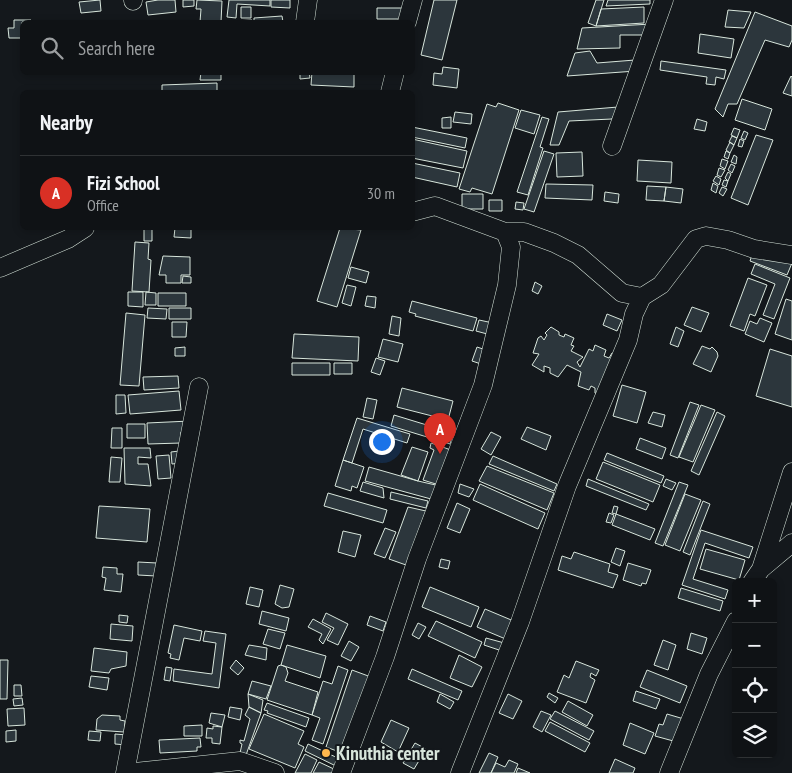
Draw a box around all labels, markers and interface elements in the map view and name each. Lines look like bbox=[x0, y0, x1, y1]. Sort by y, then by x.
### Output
search box bbox=[20, 20, 415, 75]
icon: search bbox=[38, 34, 66, 62]
text: Search here bbox=[78, 36, 155, 60]
text: Nearby bbox=[40, 109, 93, 136]
text: Fizi School bbox=[87, 171, 160, 195]
text: A bbox=[52, 183, 60, 203]
text: 30 m bbox=[367, 183, 395, 203]
text: Office bbox=[87, 195, 119, 215]
pin: A bbox=[424, 413, 456, 454]
your location bbox=[369, 429, 395, 455]
map controls bbox=[732, 578, 777, 758]
button: + bbox=[732, 578, 777, 623]
button: − bbox=[732, 623, 777, 668]
button: locate bbox=[732, 668, 777, 713]
button: layers bbox=[732, 713, 777, 758]
place label: Kinuthia center bbox=[336, 741, 440, 765]
marker: Kinuthia center bbox=[320, 747, 332, 759]

